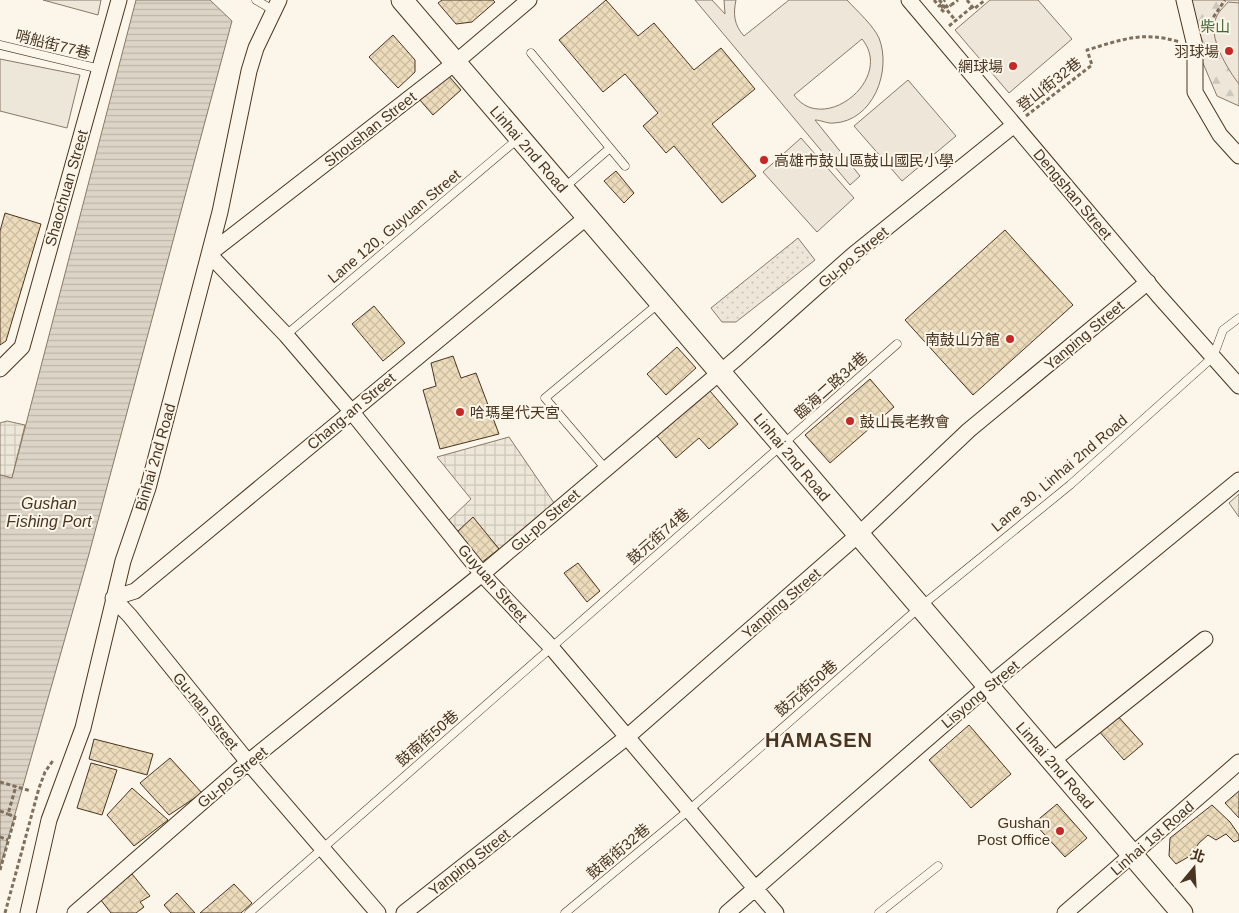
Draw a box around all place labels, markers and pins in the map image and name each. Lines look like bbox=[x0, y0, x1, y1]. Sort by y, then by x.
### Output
place label: 羽球場 bbox=[1174, 43, 1219, 60]
marker: 羽球場 bbox=[1223, 45, 1235, 57]
place label: 網球場 bbox=[958, 58, 1003, 75]
marker: 網球場 bbox=[1007, 60, 1019, 72]
place label: 高雄市鼓山區鼓山國民小學 bbox=[774, 152, 954, 169]
marker: 高雄市鼓山區鼓山國民小學 bbox=[758, 154, 770, 166]
place label: 南鼓山分館 bbox=[925, 331, 1000, 348]
marker: 南鼓山分館 bbox=[1004, 333, 1016, 345]
place label: 哈瑪星代天宮 bbox=[470, 404, 560, 421]
marker: 哈瑪星代天宮 bbox=[454, 406, 466, 418]
place label: 鼓山長老教會 bbox=[860, 413, 950, 430]
marker: 鼓山長老教會 bbox=[844, 415, 856, 427]
place label: Gushan Post Office bbox=[977, 814, 1050, 848]
marker: Gushan Post Office bbox=[1054, 825, 1066, 837]

